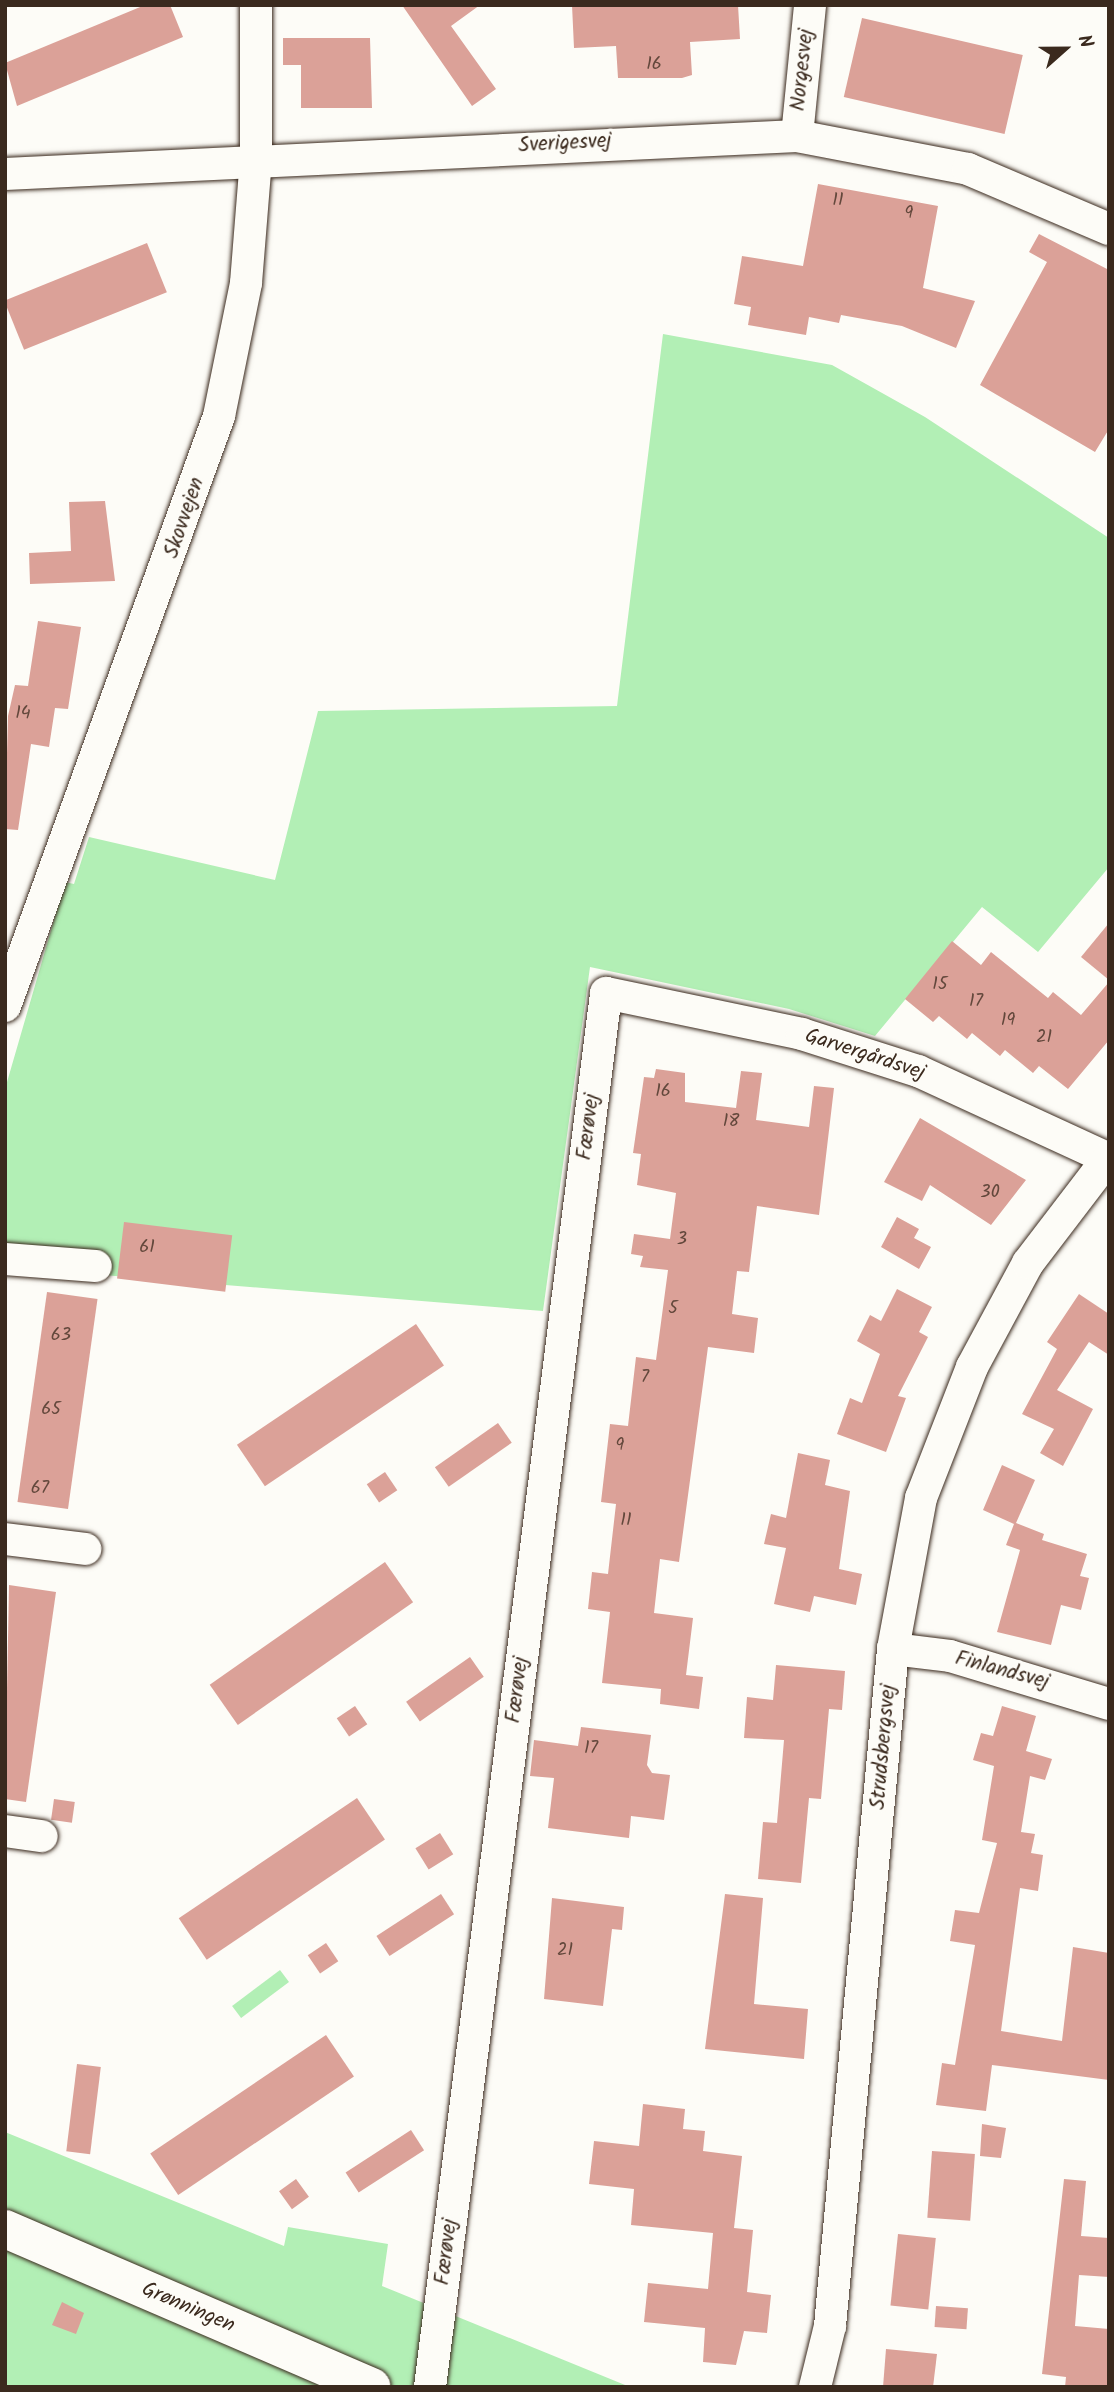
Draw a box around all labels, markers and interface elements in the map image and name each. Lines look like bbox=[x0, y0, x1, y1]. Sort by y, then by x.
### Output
north arrow bbox=[1030, 14, 1100, 84]
street label: Norgesvej bbox=[786, 28, 820, 112]
text: N bbox=[1068, 30, 1101, 52]
house number: 16 bbox=[646, 54, 662, 76]
street label: Sverigesvej bbox=[518, 129, 612, 159]
house number: 11 bbox=[832, 190, 844, 212]
house number: 9 bbox=[905, 203, 913, 225]
street label: Skovvejen bbox=[159, 474, 211, 562]
house number: 14 bbox=[15, 703, 31, 725]
house number: 15 bbox=[932, 974, 948, 996]
house number: 17 bbox=[969, 991, 983, 1013]
house number: 19 bbox=[1001, 1010, 1015, 1032]
street label: Garvergårdsvej bbox=[802, 1024, 928, 1086]
house number: 21 bbox=[1036, 1027, 1052, 1049]
house number: 16 bbox=[655, 1081, 671, 1103]
street label: Færøvej bbox=[572, 1092, 606, 1162]
house number: 18 bbox=[723, 1111, 739, 1133]
house number: 30 bbox=[980, 1182, 1000, 1204]
house number: 3 bbox=[677, 1229, 687, 1251]
house number: 61 bbox=[139, 1237, 155, 1259]
house number: 5 bbox=[668, 1298, 678, 1320]
house number: 63 bbox=[51, 1325, 71, 1347]
house number: 7 bbox=[641, 1367, 649, 1389]
house number: 65 bbox=[41, 1399, 61, 1421]
house number: 9 bbox=[616, 1435, 624, 1457]
house number: 67 bbox=[31, 1478, 49, 1500]
house number: 11 bbox=[620, 1510, 632, 1532]
street label: Finlandsvej bbox=[952, 1646, 1052, 1696]
street label: Færøvej bbox=[501, 1655, 535, 1725]
street label: Strudsbergsvej bbox=[866, 1683, 902, 1811]
house number: 17 bbox=[584, 1738, 598, 1760]
house number: 21 bbox=[557, 1940, 573, 1962]
street label: Færøvej bbox=[430, 2217, 464, 2287]
street label: Grønningen bbox=[138, 2277, 238, 2339]

